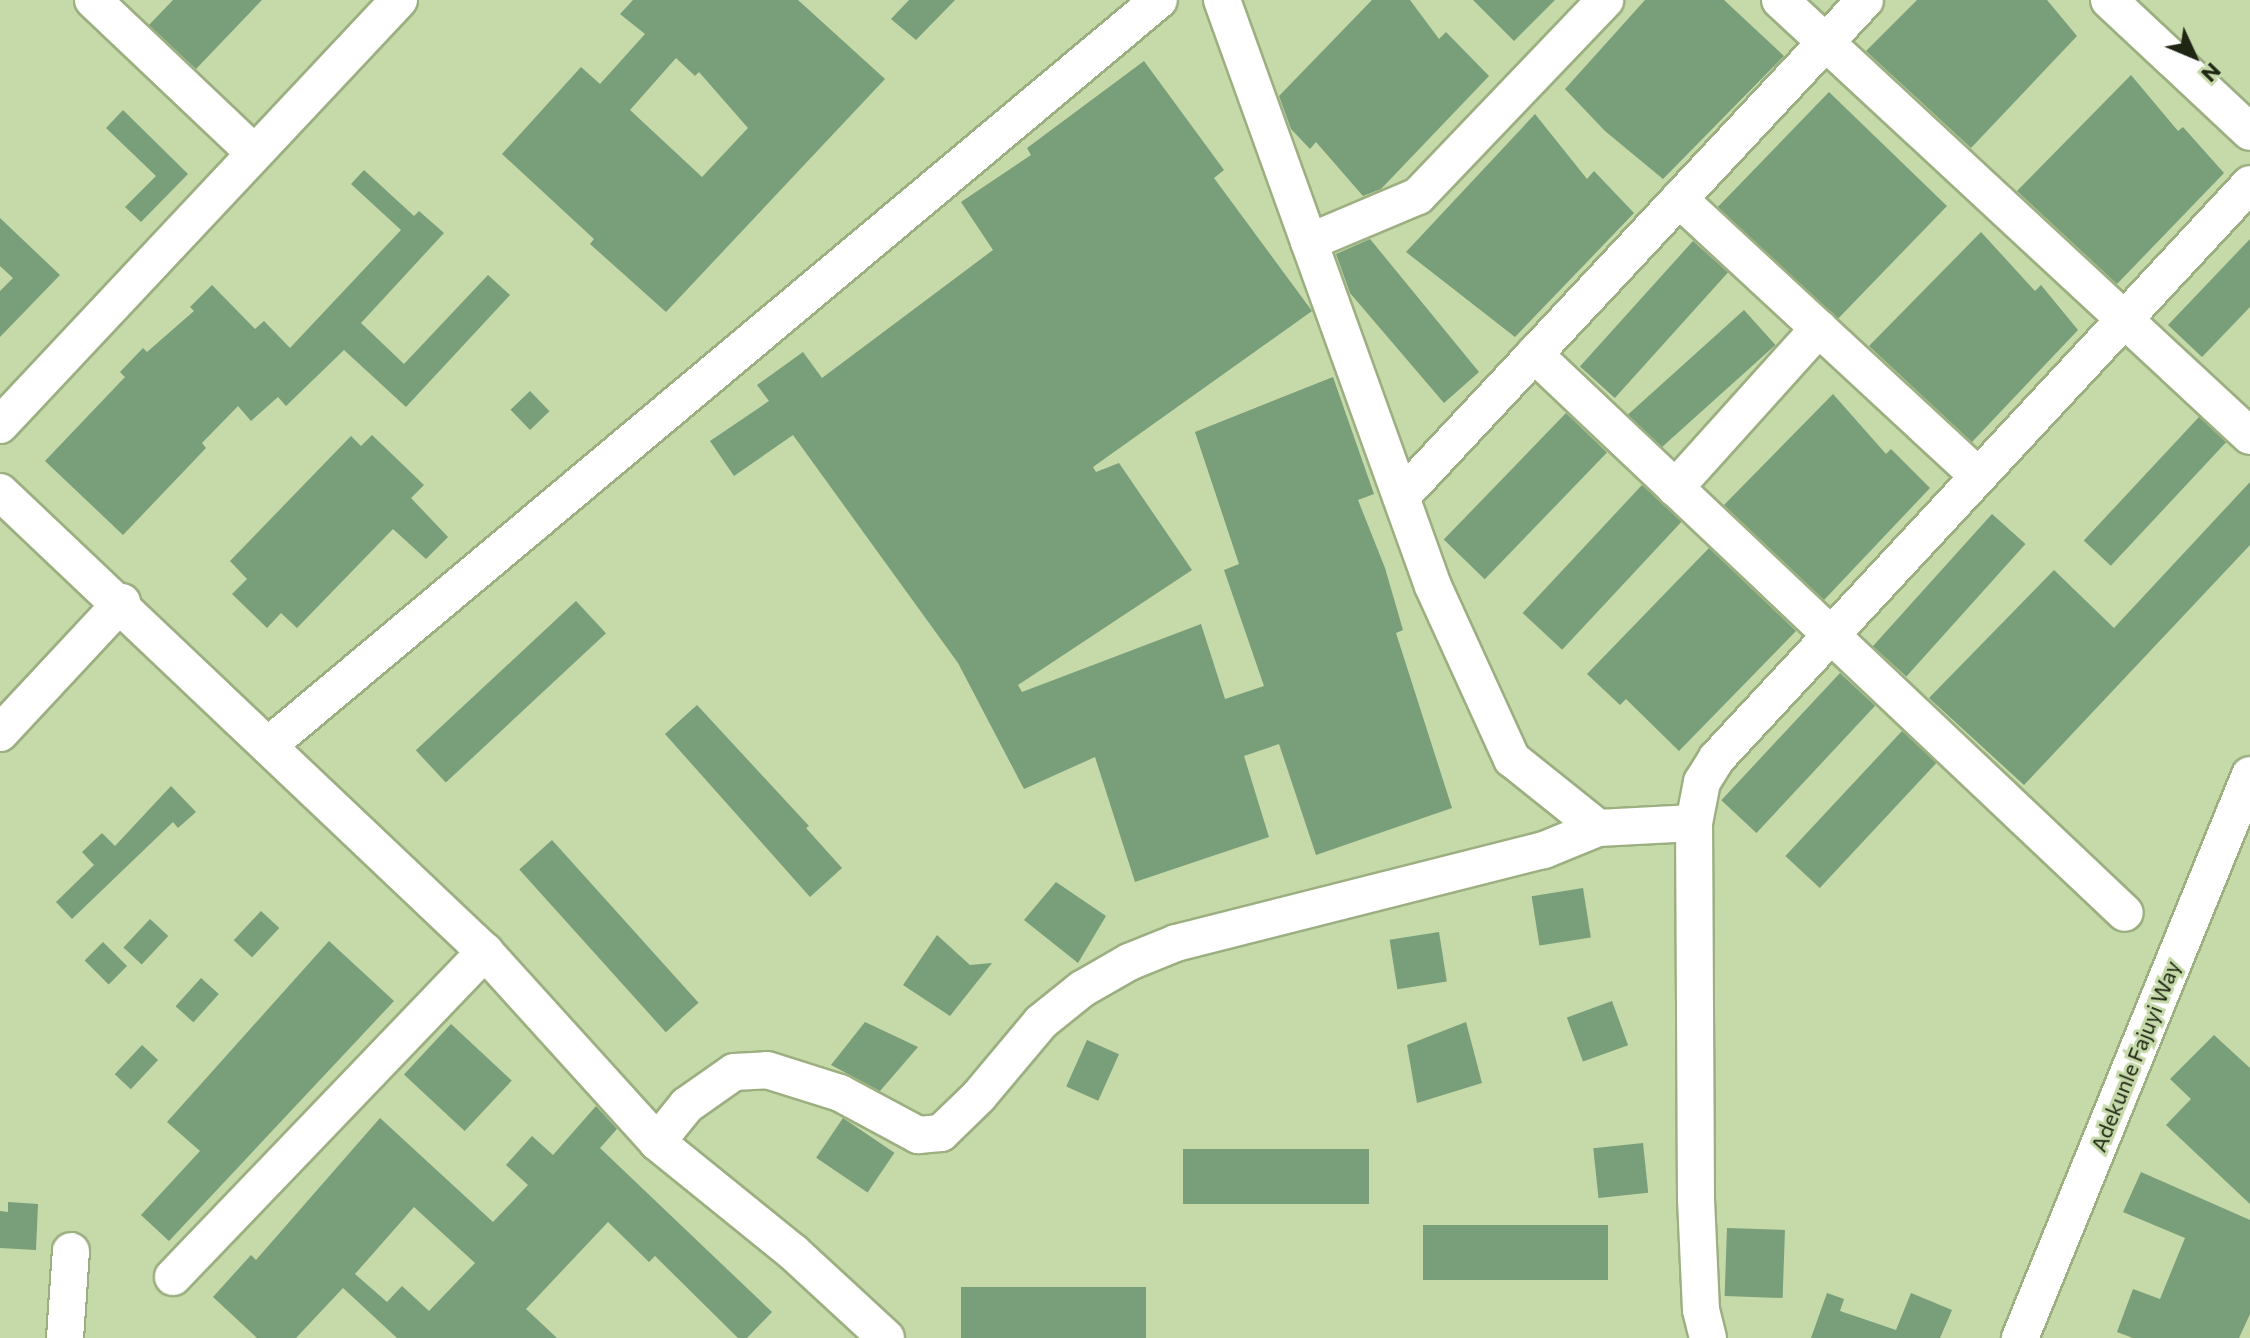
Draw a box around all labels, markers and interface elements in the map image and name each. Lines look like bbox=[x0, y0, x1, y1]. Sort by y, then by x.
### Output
north arrow bbox=[2154, 16, 2234, 96]
text: N bbox=[2196, 58, 2227, 88]
street label: Adekunle Fajuyi Way bbox=[2085, 956, 2185, 1156]

